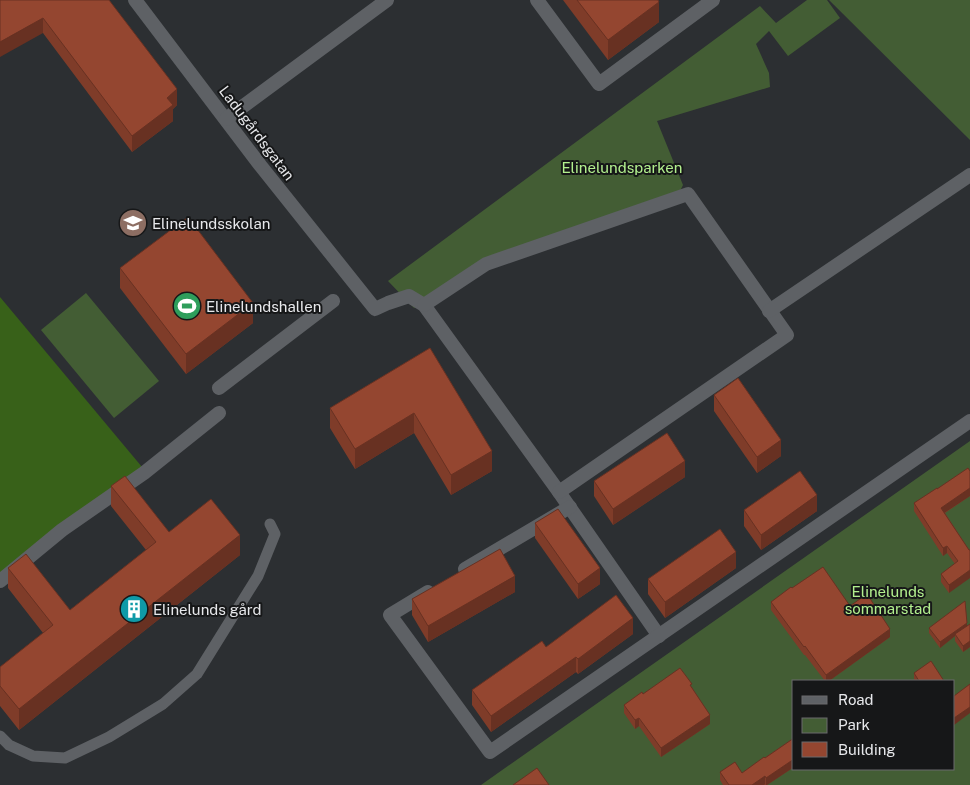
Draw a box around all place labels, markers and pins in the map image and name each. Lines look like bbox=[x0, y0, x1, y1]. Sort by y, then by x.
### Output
school or university icon: Elinelundsskolan bbox=[118, 208, 148, 238]
place label: Elinelundsskolan bbox=[152, 215, 270, 232]
sports icon: Elinelundshallen bbox=[172, 291, 202, 321]
place label: Elinelundshallen bbox=[206, 298, 321, 315]
building icon: Elinelunds gård bbox=[119, 594, 149, 624]
place label: Elinelunds gård bbox=[153, 601, 262, 618]

